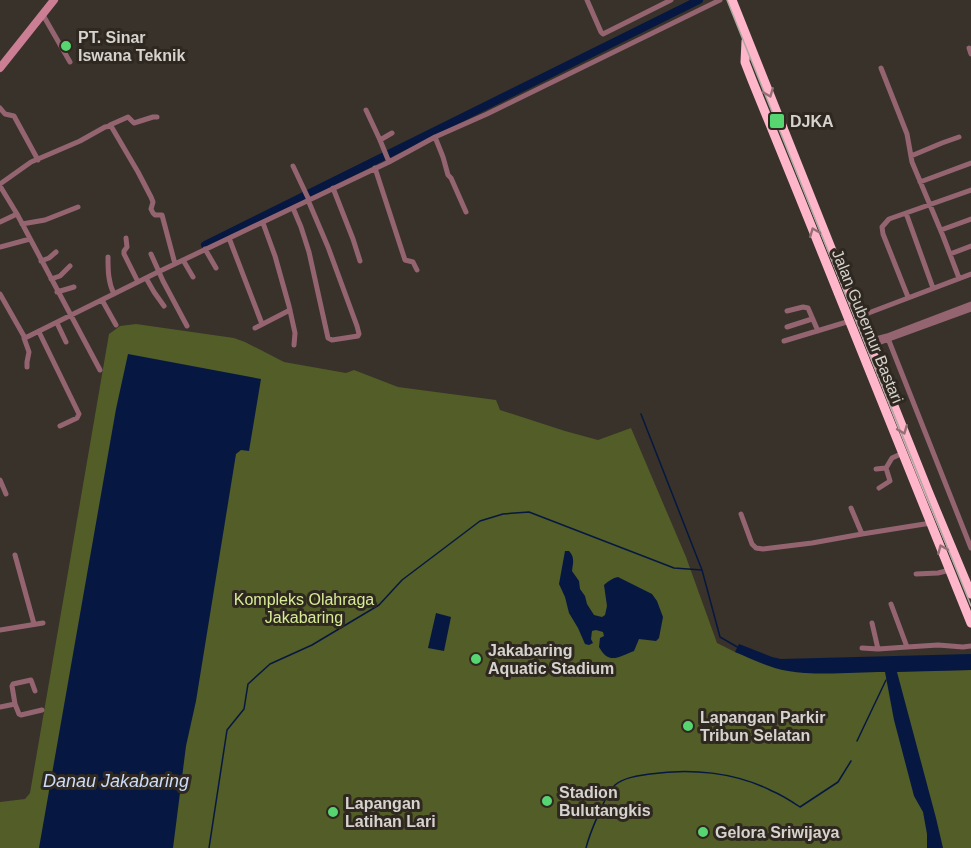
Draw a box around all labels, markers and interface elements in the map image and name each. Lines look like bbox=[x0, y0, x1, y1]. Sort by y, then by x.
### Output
place label: PT. Sinar Iswana Teknik bbox=[78, 29, 185, 64]
marker: PT. Sinar Iswana Teknik bbox=[59, 39, 73, 53]
one-way arrow bbox=[762, 87, 774, 98]
marker: DJKA bbox=[768, 112, 786, 130]
place label: DJKA bbox=[790, 113, 834, 130]
one-way arrow bbox=[809, 227, 821, 238]
street label: Jalan Gubernur Bastari bbox=[829, 247, 906, 406]
one-way arrow bbox=[896, 424, 909, 435]
one-way arrow bbox=[937, 544, 949, 555]
park label: Kompleks Olahraga Jakabaring bbox=[234, 591, 374, 626]
place label: Jakabaring Aquatic Stadium bbox=[488, 642, 614, 677]
marker: Jakabaring Aquatic Stadium bbox=[469, 652, 483, 666]
place label: Lapangan Parkir Tribun Selatan bbox=[700, 709, 825, 744]
marker: Lapangan Parkir Tribun Selatan bbox=[681, 719, 695, 733]
water label: Danau Jakabaring bbox=[43, 771, 189, 791]
place label: Stadion Bulutangkis bbox=[559, 784, 651, 819]
marker: Stadion Bulutangkis bbox=[540, 794, 554, 808]
place label: Lapangan Latihan Lari bbox=[345, 795, 436, 830]
marker: Lapangan Latihan Lari bbox=[326, 805, 340, 819]
place label: Gelora Sriwijaya bbox=[715, 824, 840, 841]
marker: Gelora Sriwijaya bbox=[696, 825, 710, 839]

